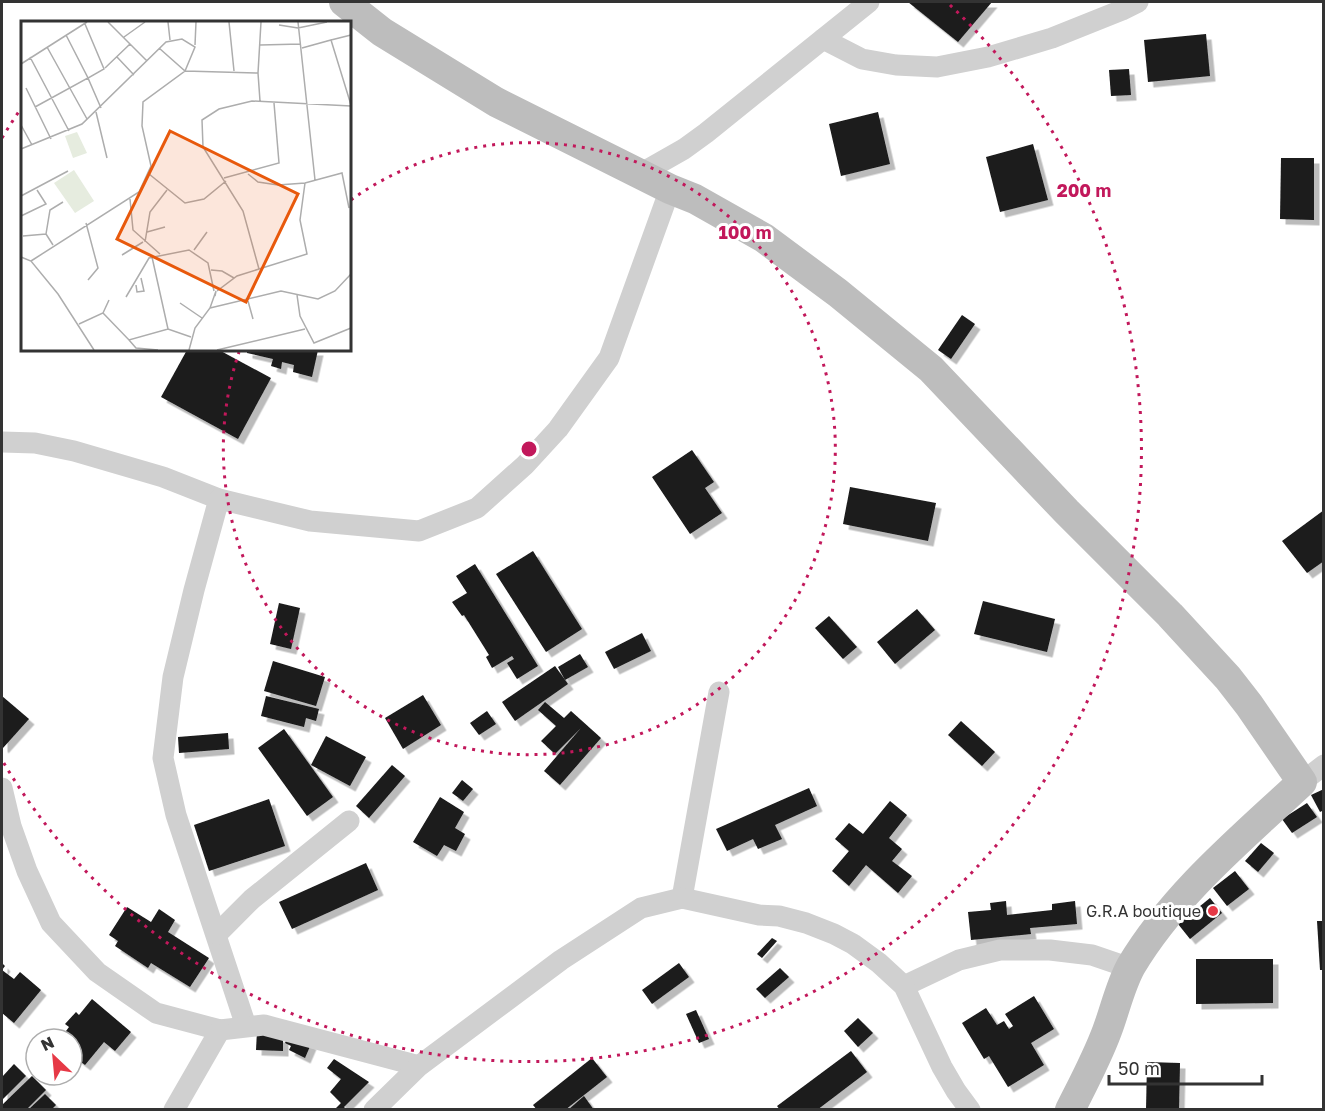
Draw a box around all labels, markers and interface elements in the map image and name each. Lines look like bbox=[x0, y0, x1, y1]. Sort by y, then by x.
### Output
inset map bbox=[21, 21, 351, 351]
text: 200 m bbox=[1057, 179, 1111, 201]
text: 100 m bbox=[719, 221, 771, 243]
centre of rings bbox=[519, 439, 539, 459]
place label: G.R.A boutique bbox=[1086, 901, 1201, 921]
marker: G.R.A boutique bbox=[1206, 904, 1220, 918]
north arrow bbox=[24, 1027, 84, 1087]
text: N bbox=[38, 1032, 57, 1055]
scale bar bbox=[1109, 1048, 1262, 1086]
text: 50 m bbox=[1118, 1057, 1160, 1079]

